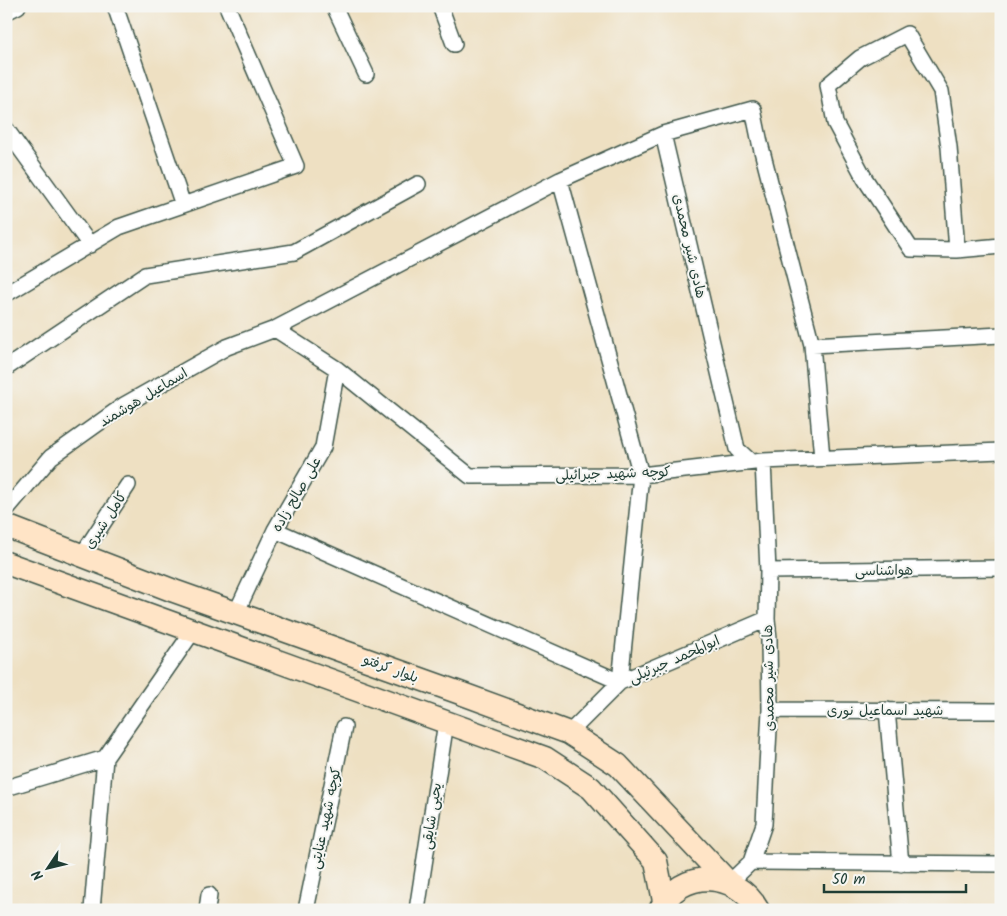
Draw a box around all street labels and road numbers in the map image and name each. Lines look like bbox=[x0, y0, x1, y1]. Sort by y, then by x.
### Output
street label: هادی شیر محمدی bbox=[666, 192, 712, 301]
street label: اسماعیل هوشمند bbox=[95, 363, 192, 433]
street label: علی صالح زاده bbox=[266, 453, 327, 536]
street label: کوچه شهید جبرائیلی bbox=[555, 461, 671, 487]
street label: کامل شیری bbox=[79, 487, 133, 554]
street label: هواشناسی bbox=[855, 559, 913, 583]
street label: هادی شیر محمدی bbox=[757, 624, 781, 731]
street label: ابوالمحمد جبرئیلی bbox=[625, 630, 723, 690]
street label: بلوار کرفتو bbox=[359, 648, 421, 689]
street label: شهید اسماعیل نوری bbox=[827, 700, 943, 722]
street label: کوچه شهید عنایتی bbox=[304, 765, 348, 871]
street label: یحیی شایقی bbox=[416, 781, 448, 851]

